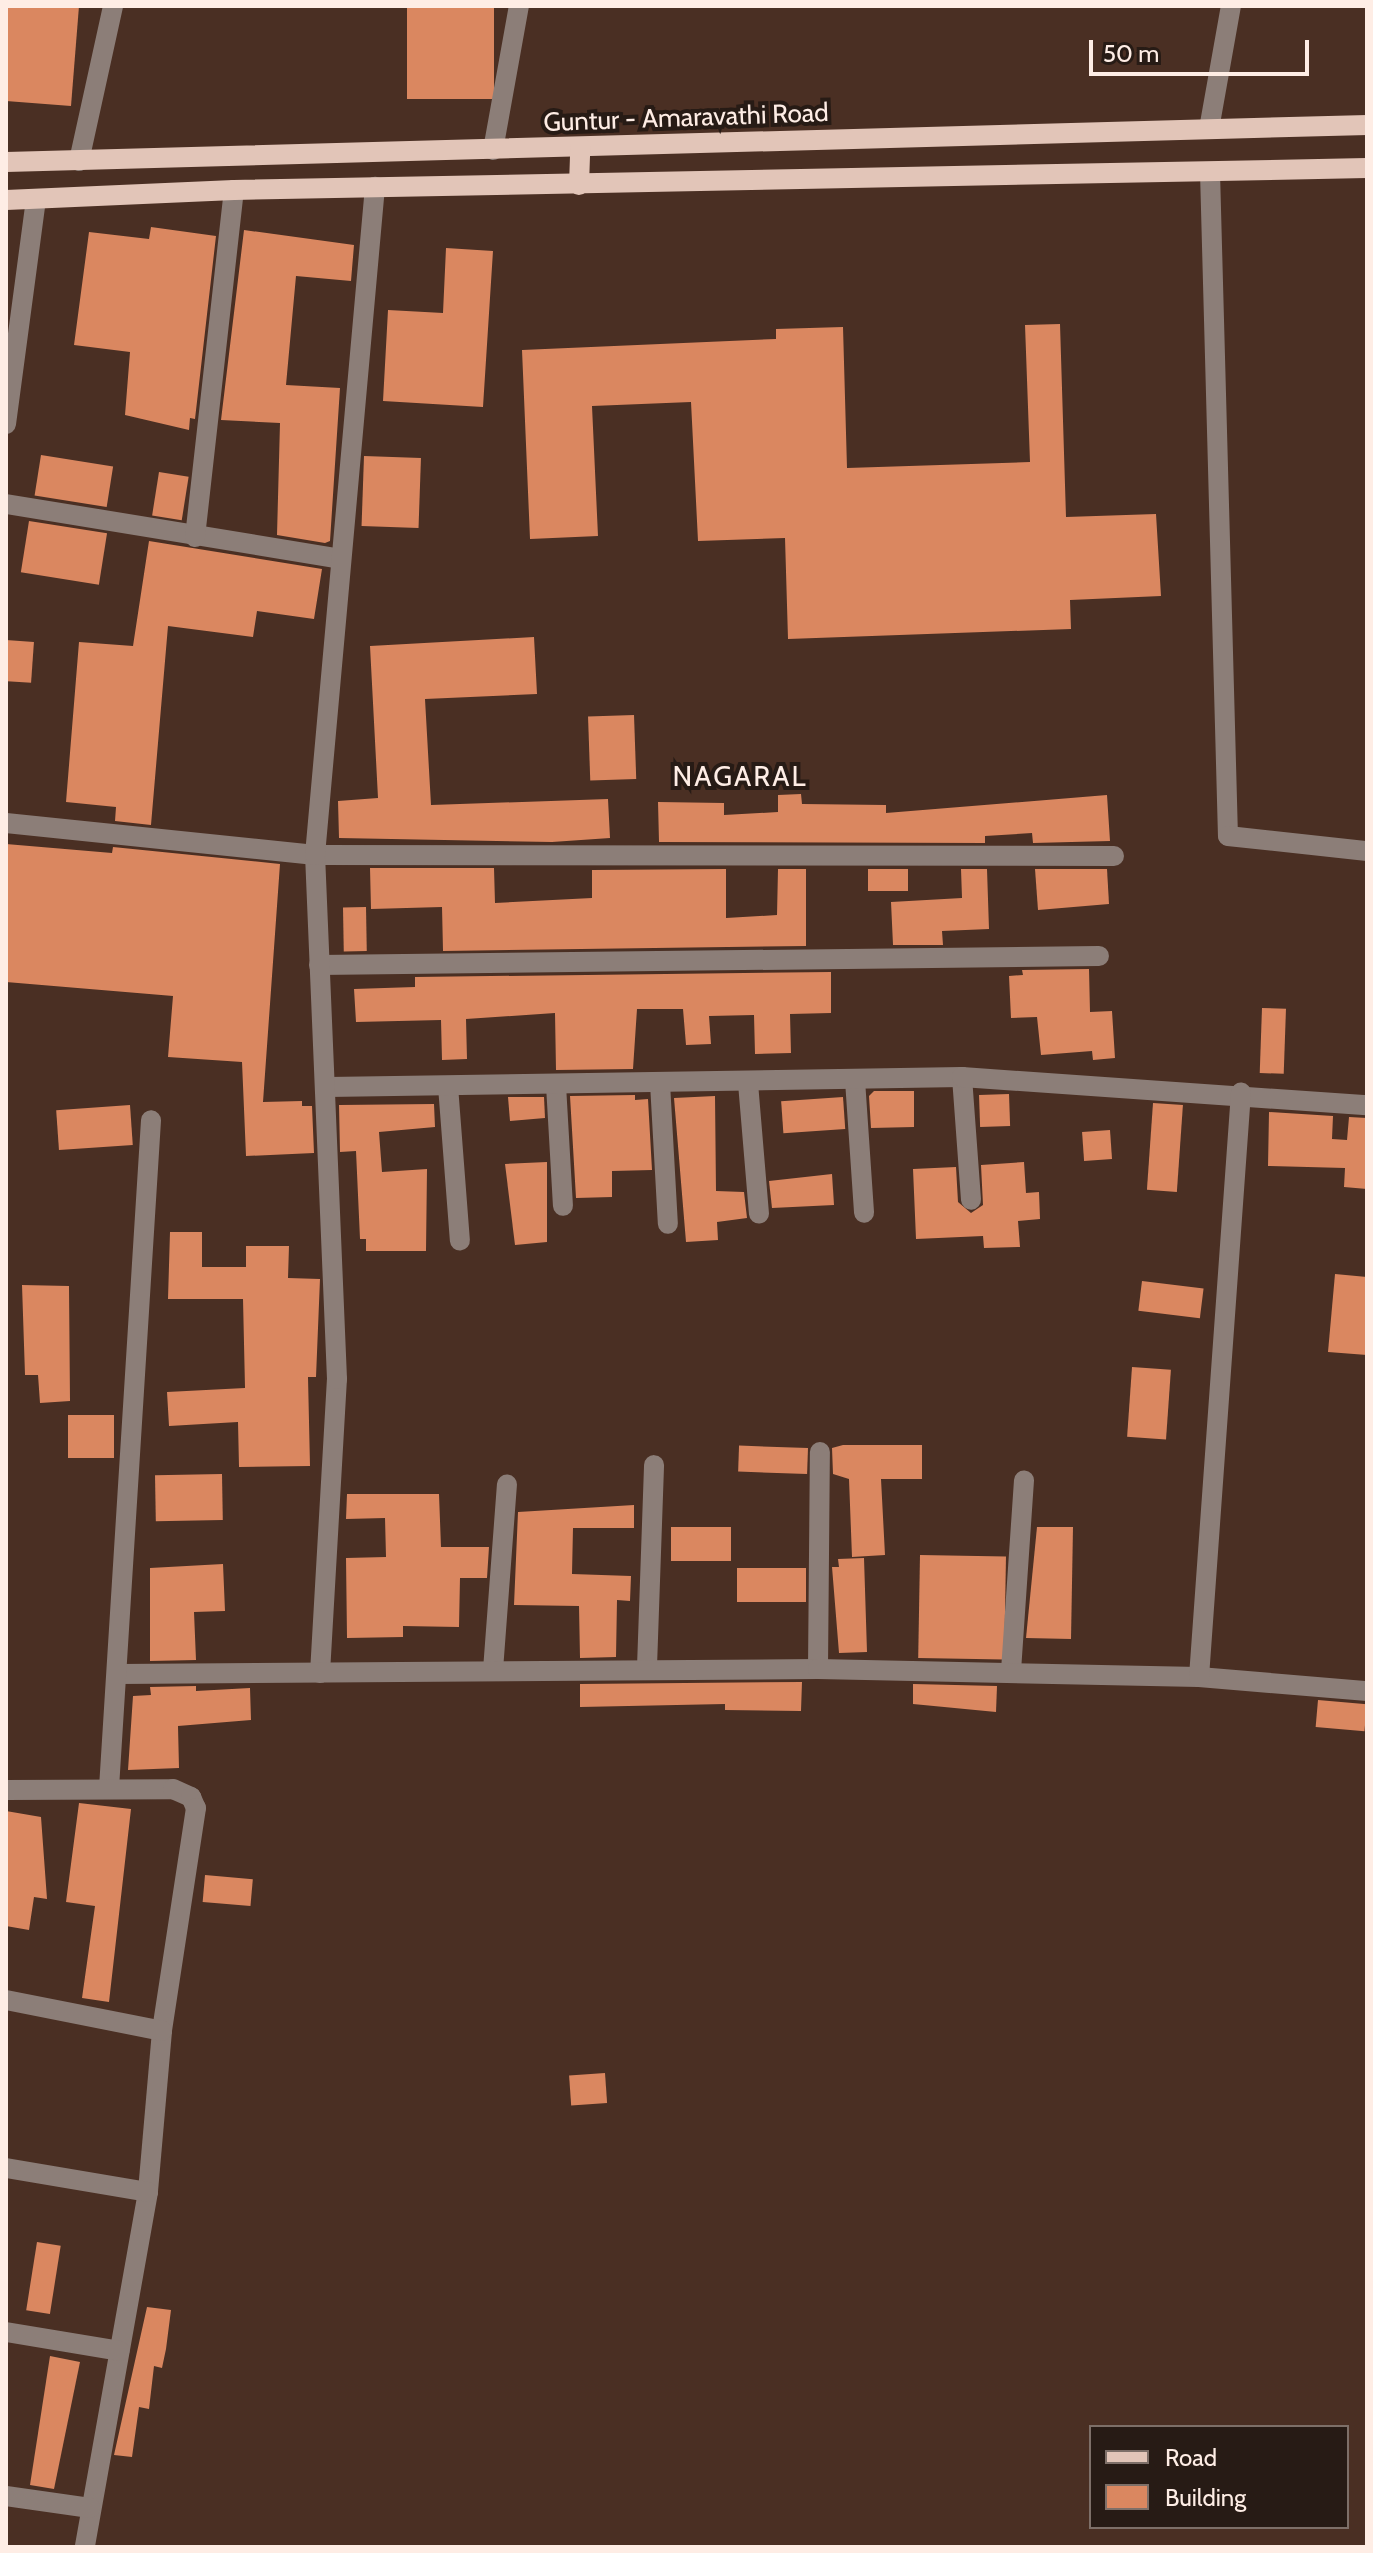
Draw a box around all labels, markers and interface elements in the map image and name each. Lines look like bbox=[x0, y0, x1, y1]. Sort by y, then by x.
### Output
scale bar bbox=[1093, 24, 1313, 74]
text: 50 m bbox=[1103, 39, 1159, 68]
street label: Guntur - Amaravathi Road bbox=[543, 97, 829, 139]
district label: NAGARAL bbox=[673, 759, 807, 793]
legend bbox=[1089, 2425, 1349, 2529]
text: Road bbox=[1165, 2443, 1217, 2472]
text: Building bbox=[1165, 2483, 1246, 2512]

